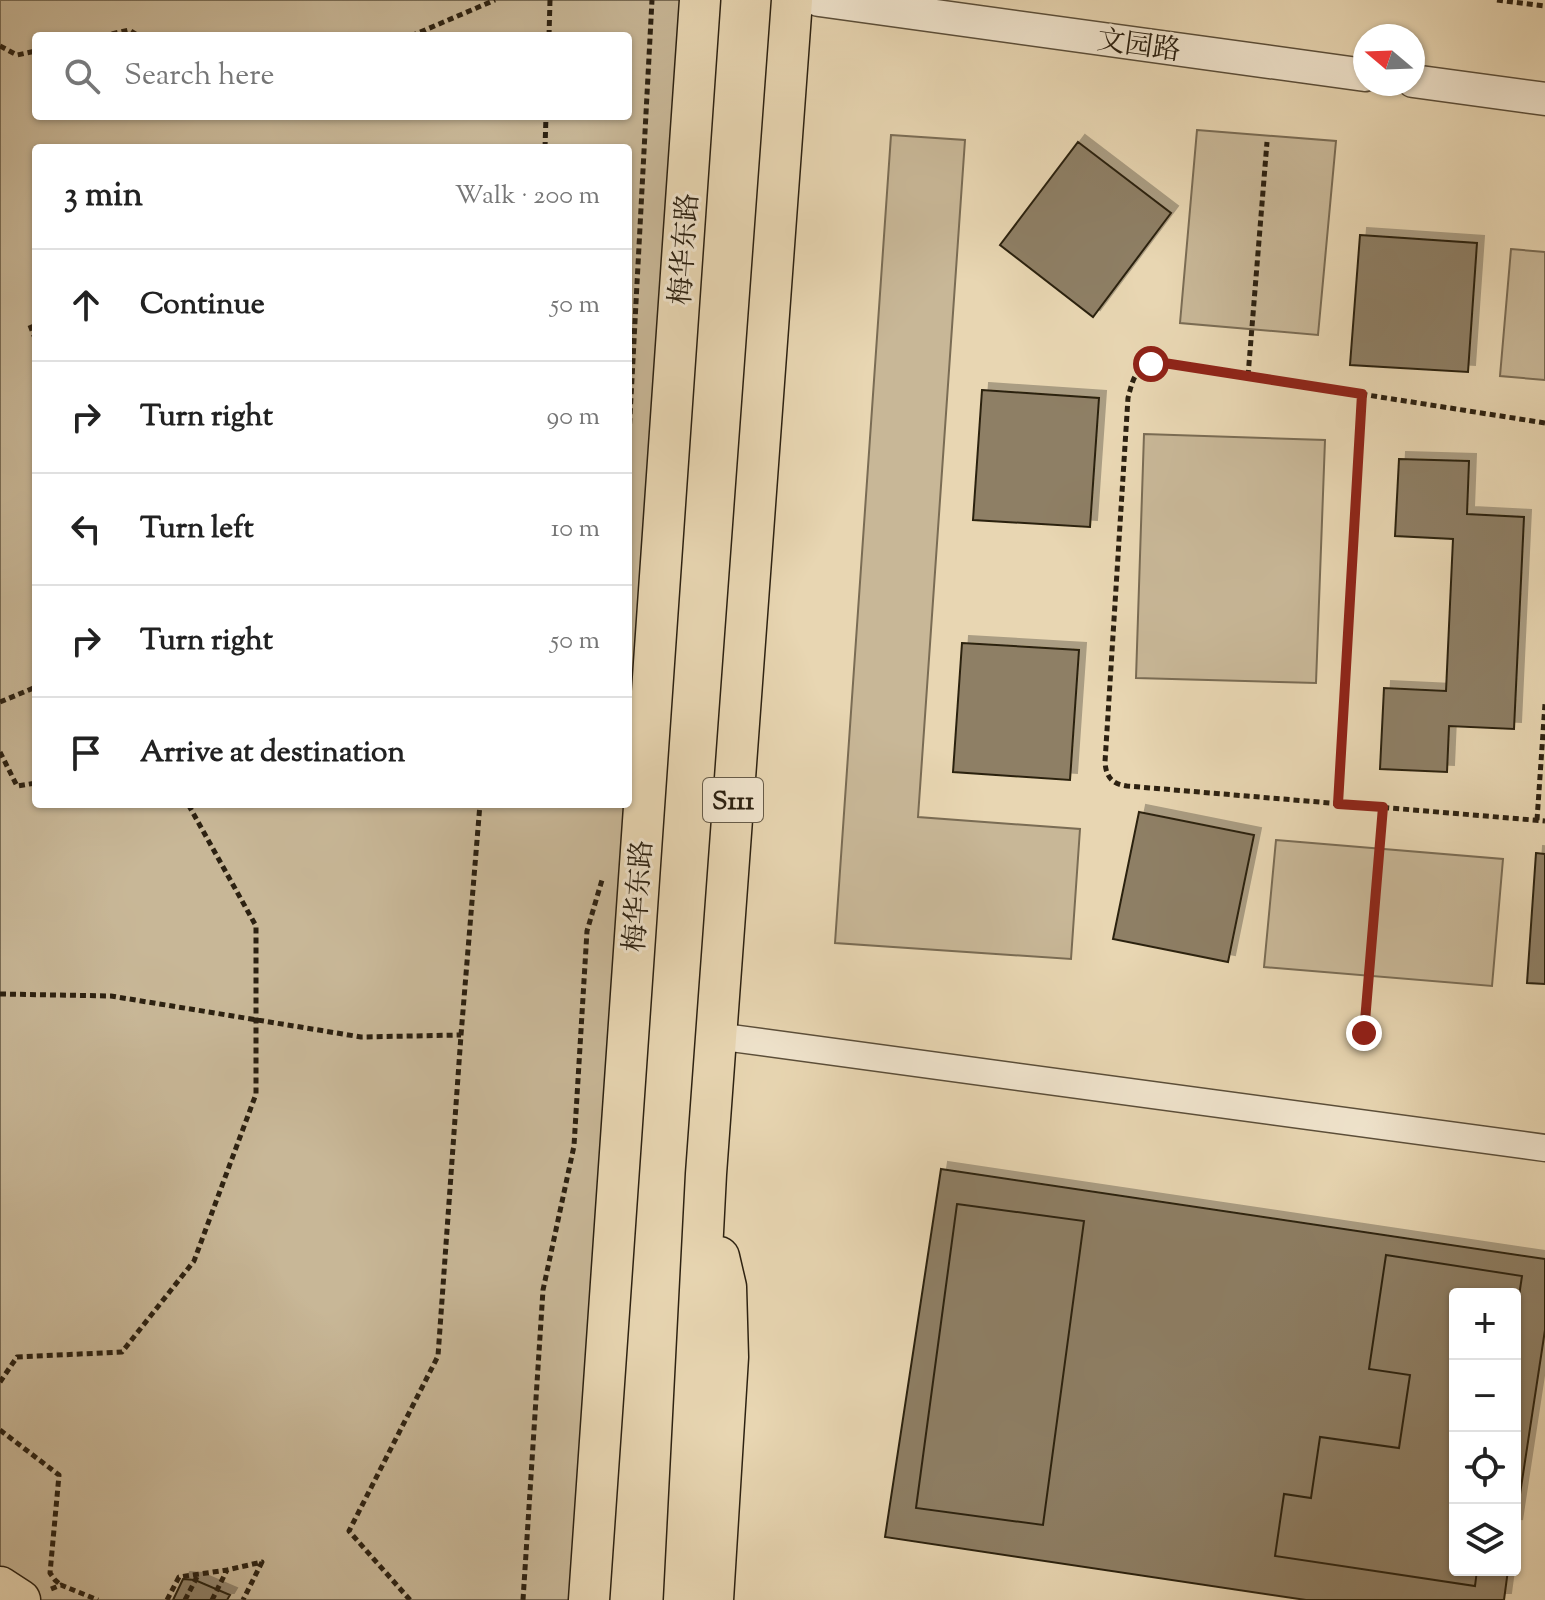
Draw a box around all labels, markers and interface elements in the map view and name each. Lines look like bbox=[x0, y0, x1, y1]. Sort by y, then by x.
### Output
street label: 文园路 bbox=[1094, 21, 1183, 73]
north arrow bbox=[1353, 24, 1425, 96]
search box bbox=[32, 32, 632, 120]
icon: search bbox=[60, 54, 104, 98]
text: Search here bbox=[124, 55, 274, 98]
text: 3 min bbox=[64, 172, 143, 221]
text: Walk · 200 m bbox=[455, 178, 600, 215]
street label: 梅华东路 bbox=[662, 192, 710, 306]
icon: ahead bbox=[64, 283, 108, 327]
text: Continue bbox=[140, 284, 265, 327]
text: 50 m bbox=[550, 287, 600, 324]
route start bbox=[1133, 346, 1169, 382]
icon: right bbox=[64, 395, 108, 439]
text: Turn right bbox=[140, 396, 273, 439]
text: 90 m bbox=[547, 399, 600, 436]
icon: left bbox=[64, 507, 108, 551]
text: Turn left bbox=[140, 508, 254, 551]
text: 10 m bbox=[551, 511, 600, 548]
icon: right bbox=[64, 619, 108, 663]
text: Turn right bbox=[140, 620, 273, 663]
text: 50 m bbox=[550, 623, 600, 660]
icon: arrive bbox=[64, 731, 108, 775]
text: Arrive at destination bbox=[140, 732, 405, 775]
road number: S111 bbox=[703, 778, 763, 822]
street label: 梅华东路 bbox=[616, 839, 664, 953]
route end bbox=[1346, 1015, 1382, 1051]
map controls bbox=[1449, 1288, 1521, 1576]
button: + bbox=[1449, 1288, 1521, 1360]
button: − bbox=[1449, 1360, 1521, 1432]
button: locate bbox=[1449, 1432, 1521, 1504]
button: layers bbox=[1449, 1504, 1521, 1576]

